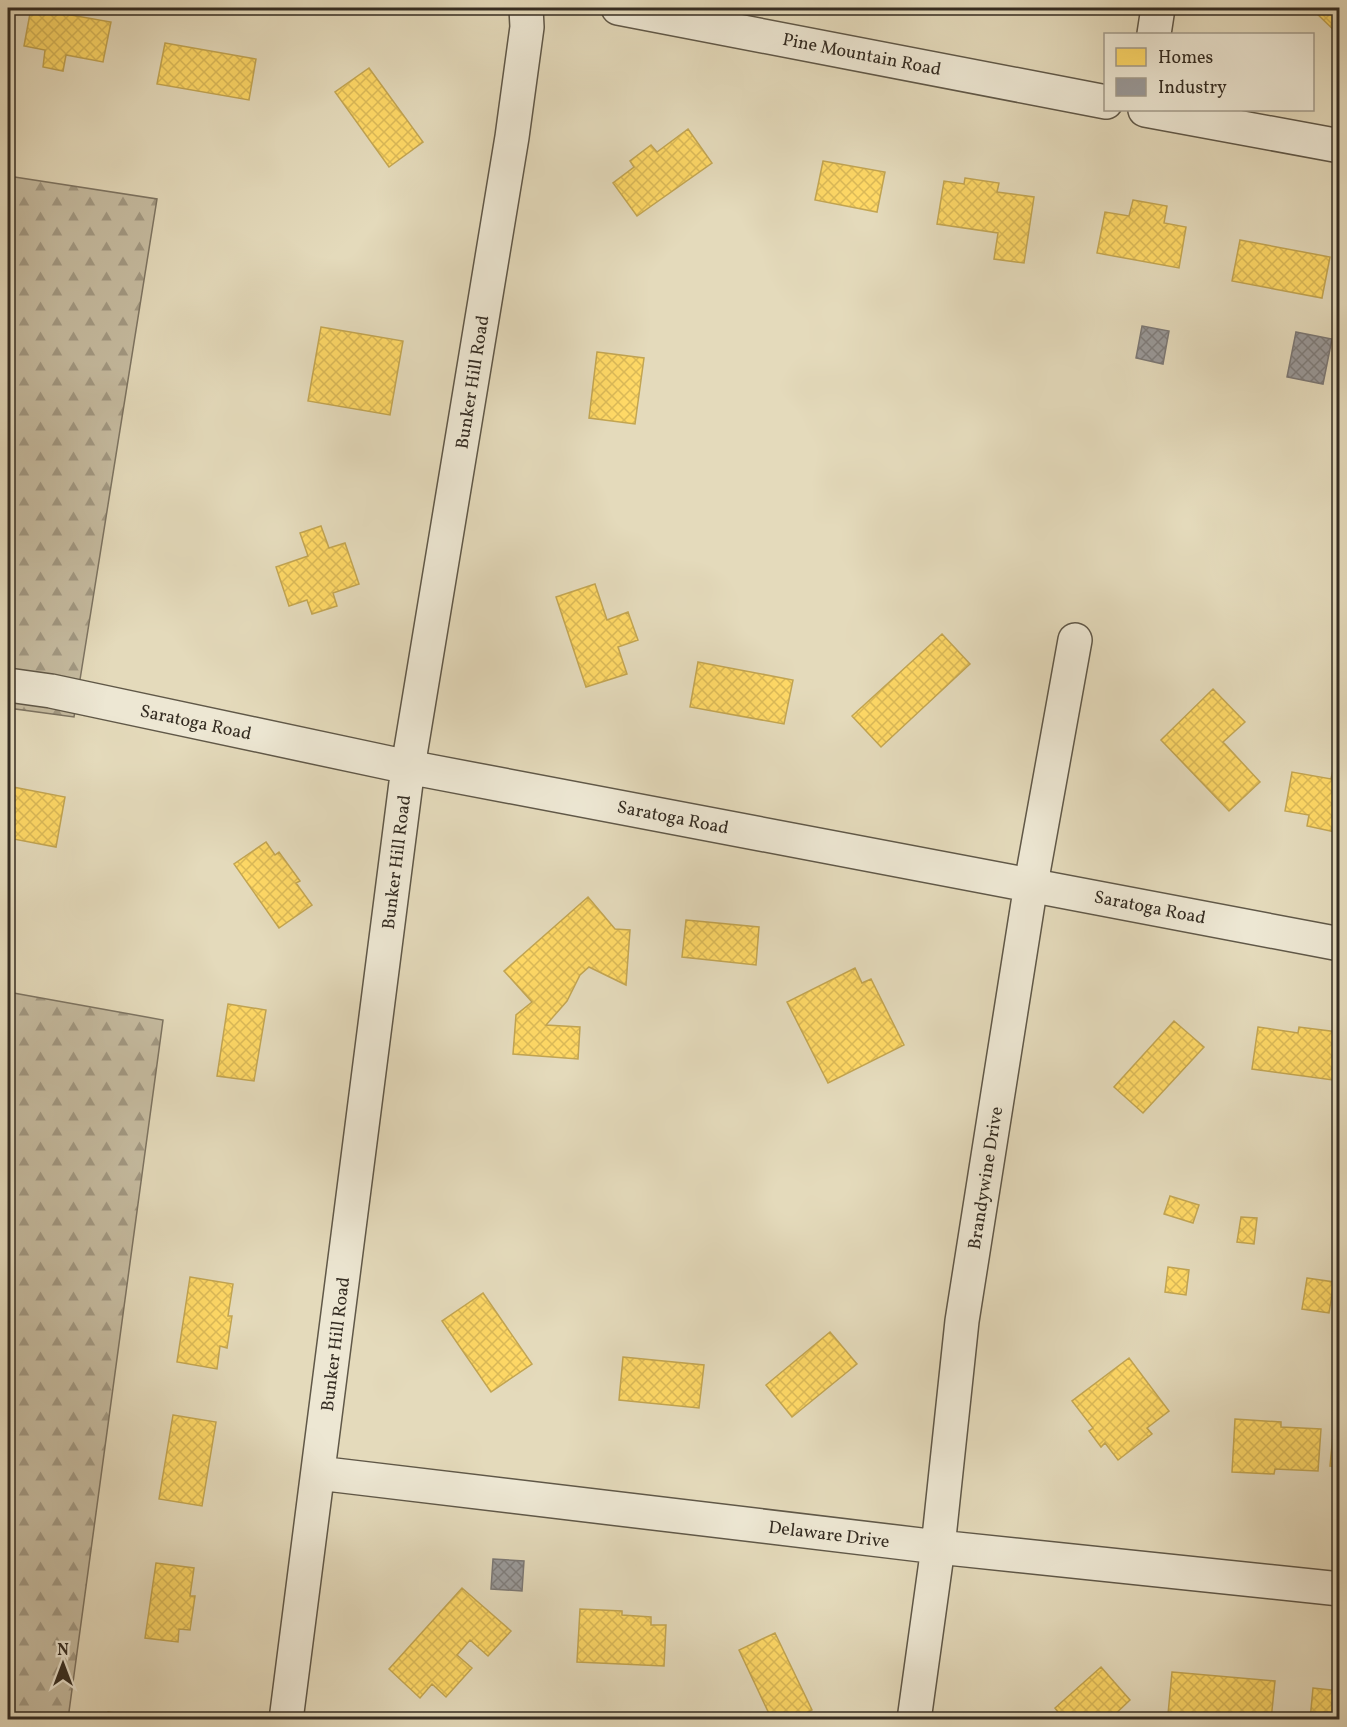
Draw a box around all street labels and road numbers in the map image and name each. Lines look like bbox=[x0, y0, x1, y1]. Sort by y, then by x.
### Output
street label: Pine Mountain Road bbox=[780, 28, 943, 83]
street label: Bunker Hill Road bbox=[451, 313, 496, 451]
street label: Saratoga Road bbox=[138, 699, 254, 747]
street label: Bunker Hill Road bbox=[377, 794, 418, 931]
street label: Saratoga Road bbox=[615, 795, 731, 842]
street label: Saratoga Road bbox=[1092, 885, 1208, 932]
street label: Brandywine Drive bbox=[963, 1105, 1010, 1252]
street label: Bunker Hill Road bbox=[316, 1276, 357, 1413]
street label: Delaware Drive bbox=[767, 1516, 891, 1555]

